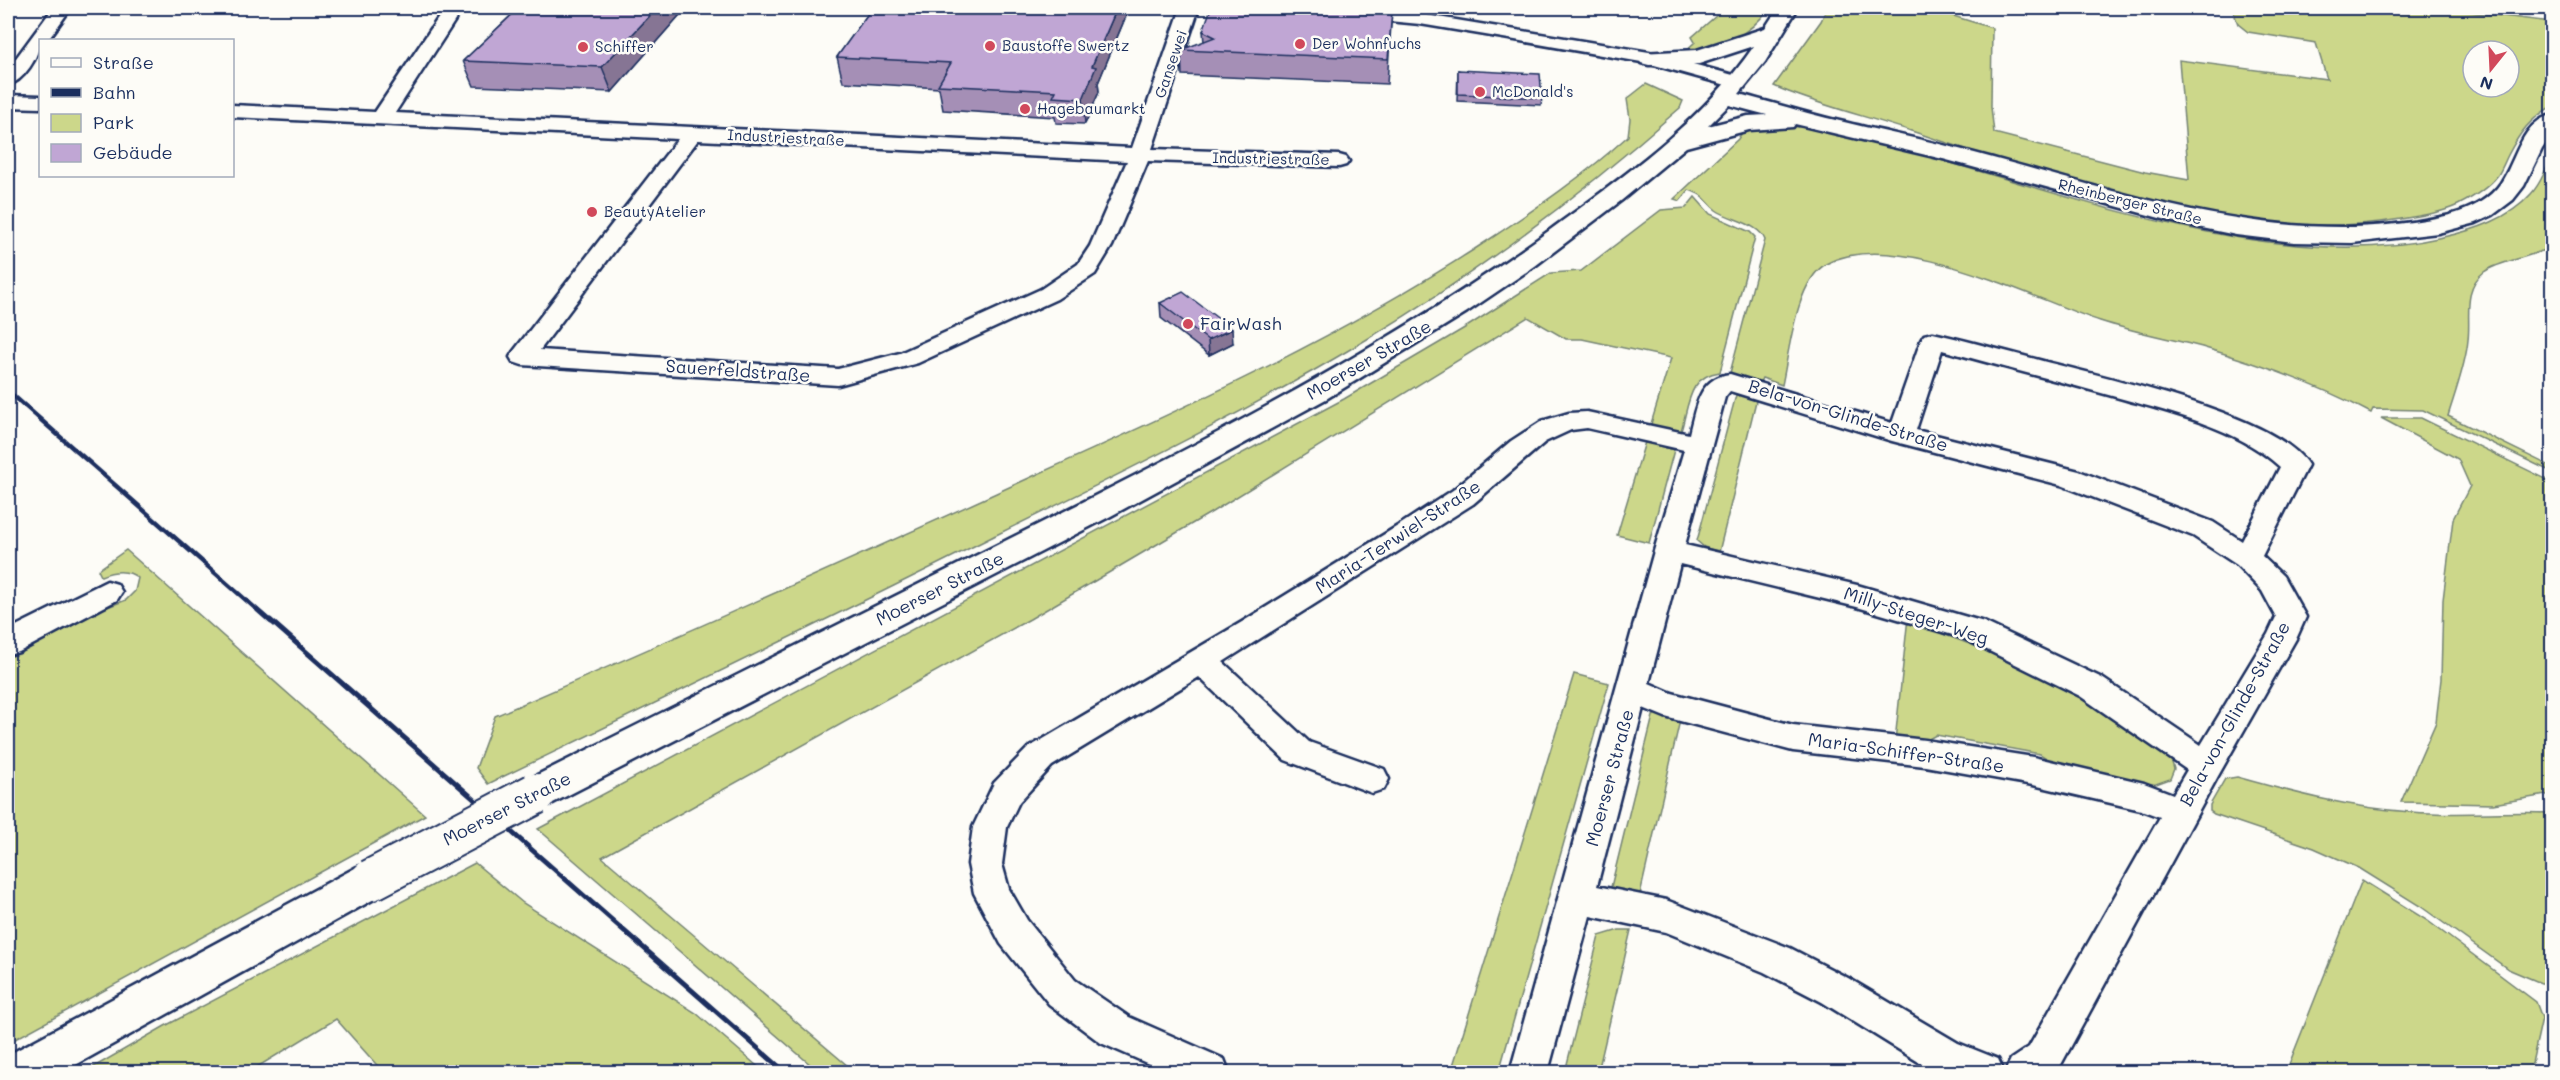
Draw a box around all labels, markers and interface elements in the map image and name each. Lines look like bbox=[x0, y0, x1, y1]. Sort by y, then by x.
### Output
street label: Gansewei bbox=[1149, 27, 1191, 100]
place label: Der Wohnfuchs bbox=[1312, 33, 1421, 53]
place label: Baustoffe Swertz bbox=[1002, 35, 1129, 55]
place label: Schiffer bbox=[595, 36, 654, 56]
marker: Der Wohnfuchs bbox=[1293, 37, 1307, 51]
legend bbox=[39, 39, 234, 177]
marker: Baustoffe Swertz bbox=[983, 39, 997, 53]
north arrow bbox=[2461, 39, 2521, 99]
marker: Schiffer bbox=[576, 40, 590, 54]
text: Straße bbox=[93, 50, 154, 74]
text: N bbox=[2477, 72, 2495, 96]
text: Bahn bbox=[93, 80, 136, 104]
place label: McDonald's bbox=[1492, 81, 1574, 101]
marker: McDonald's bbox=[1473, 85, 1487, 99]
place label: Hagebaumarkt bbox=[1037, 98, 1146, 118]
marker: Hagebaumarkt bbox=[1018, 102, 1032, 116]
text: Park bbox=[93, 110, 134, 134]
street label: Industriestraße bbox=[727, 124, 845, 150]
text: Gebäude bbox=[93, 140, 173, 164]
street label: Industriestraße bbox=[1212, 147, 1330, 169]
street label: Rheinberger Straße bbox=[2056, 173, 2204, 229]
place label: BeautyAtelier bbox=[604, 201, 706, 221]
marker: BeautyAtelier bbox=[585, 205, 599, 219]
place label: FairWash bbox=[1200, 311, 1282, 335]
street label: Moerser Straße bbox=[1302, 314, 1435, 405]
marker: FairWash bbox=[1181, 317, 1195, 331]
street label: Sauerfeldstraße bbox=[665, 353, 811, 387]
street label: Bela-von-Glinde-Straße bbox=[1745, 373, 1951, 457]
street label: Maria-Terwiel-Straße bbox=[1310, 474, 1485, 599]
street label: Moerser Straße bbox=[871, 545, 1008, 631]
street label: Milly-Steger-Weg bbox=[1841, 580, 1992, 650]
street label: Bela-von-Glinde-Straße bbox=[2173, 617, 2295, 810]
street label: Moerser Straße bbox=[1579, 707, 1639, 849]
street label: Maria-Schiffer-Straße bbox=[1806, 726, 2006, 778]
street label: Moerser Straße bbox=[438, 765, 575, 851]

